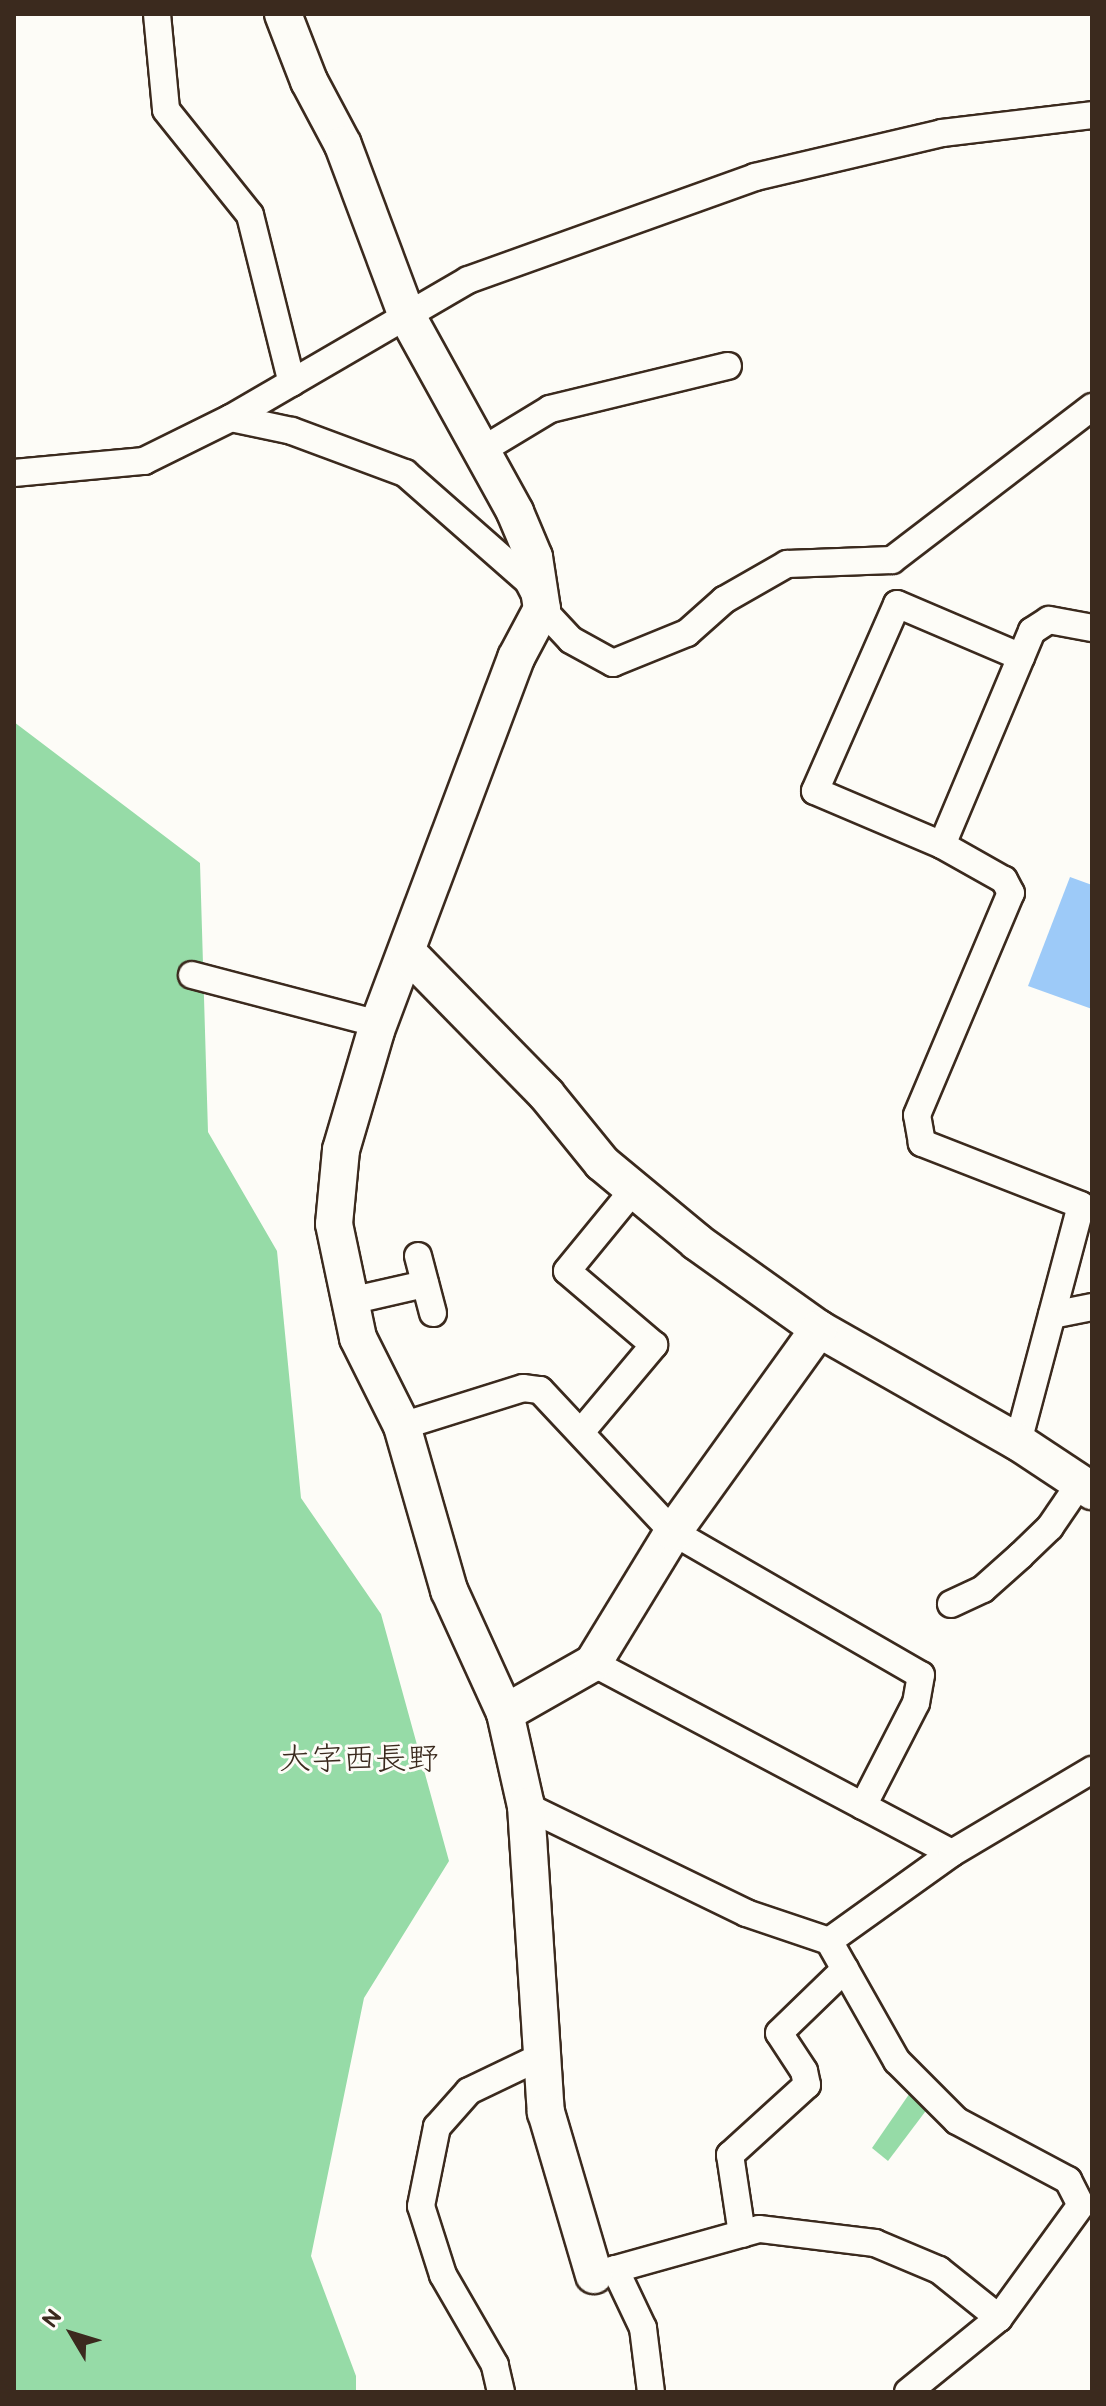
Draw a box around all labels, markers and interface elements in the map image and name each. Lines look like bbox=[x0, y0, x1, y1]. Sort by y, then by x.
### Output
district label: 大字西長野 bbox=[279, 1741, 439, 1779]
north arrow bbox=[32, 2294, 112, 2374]
text: N bbox=[37, 2304, 68, 2334]

